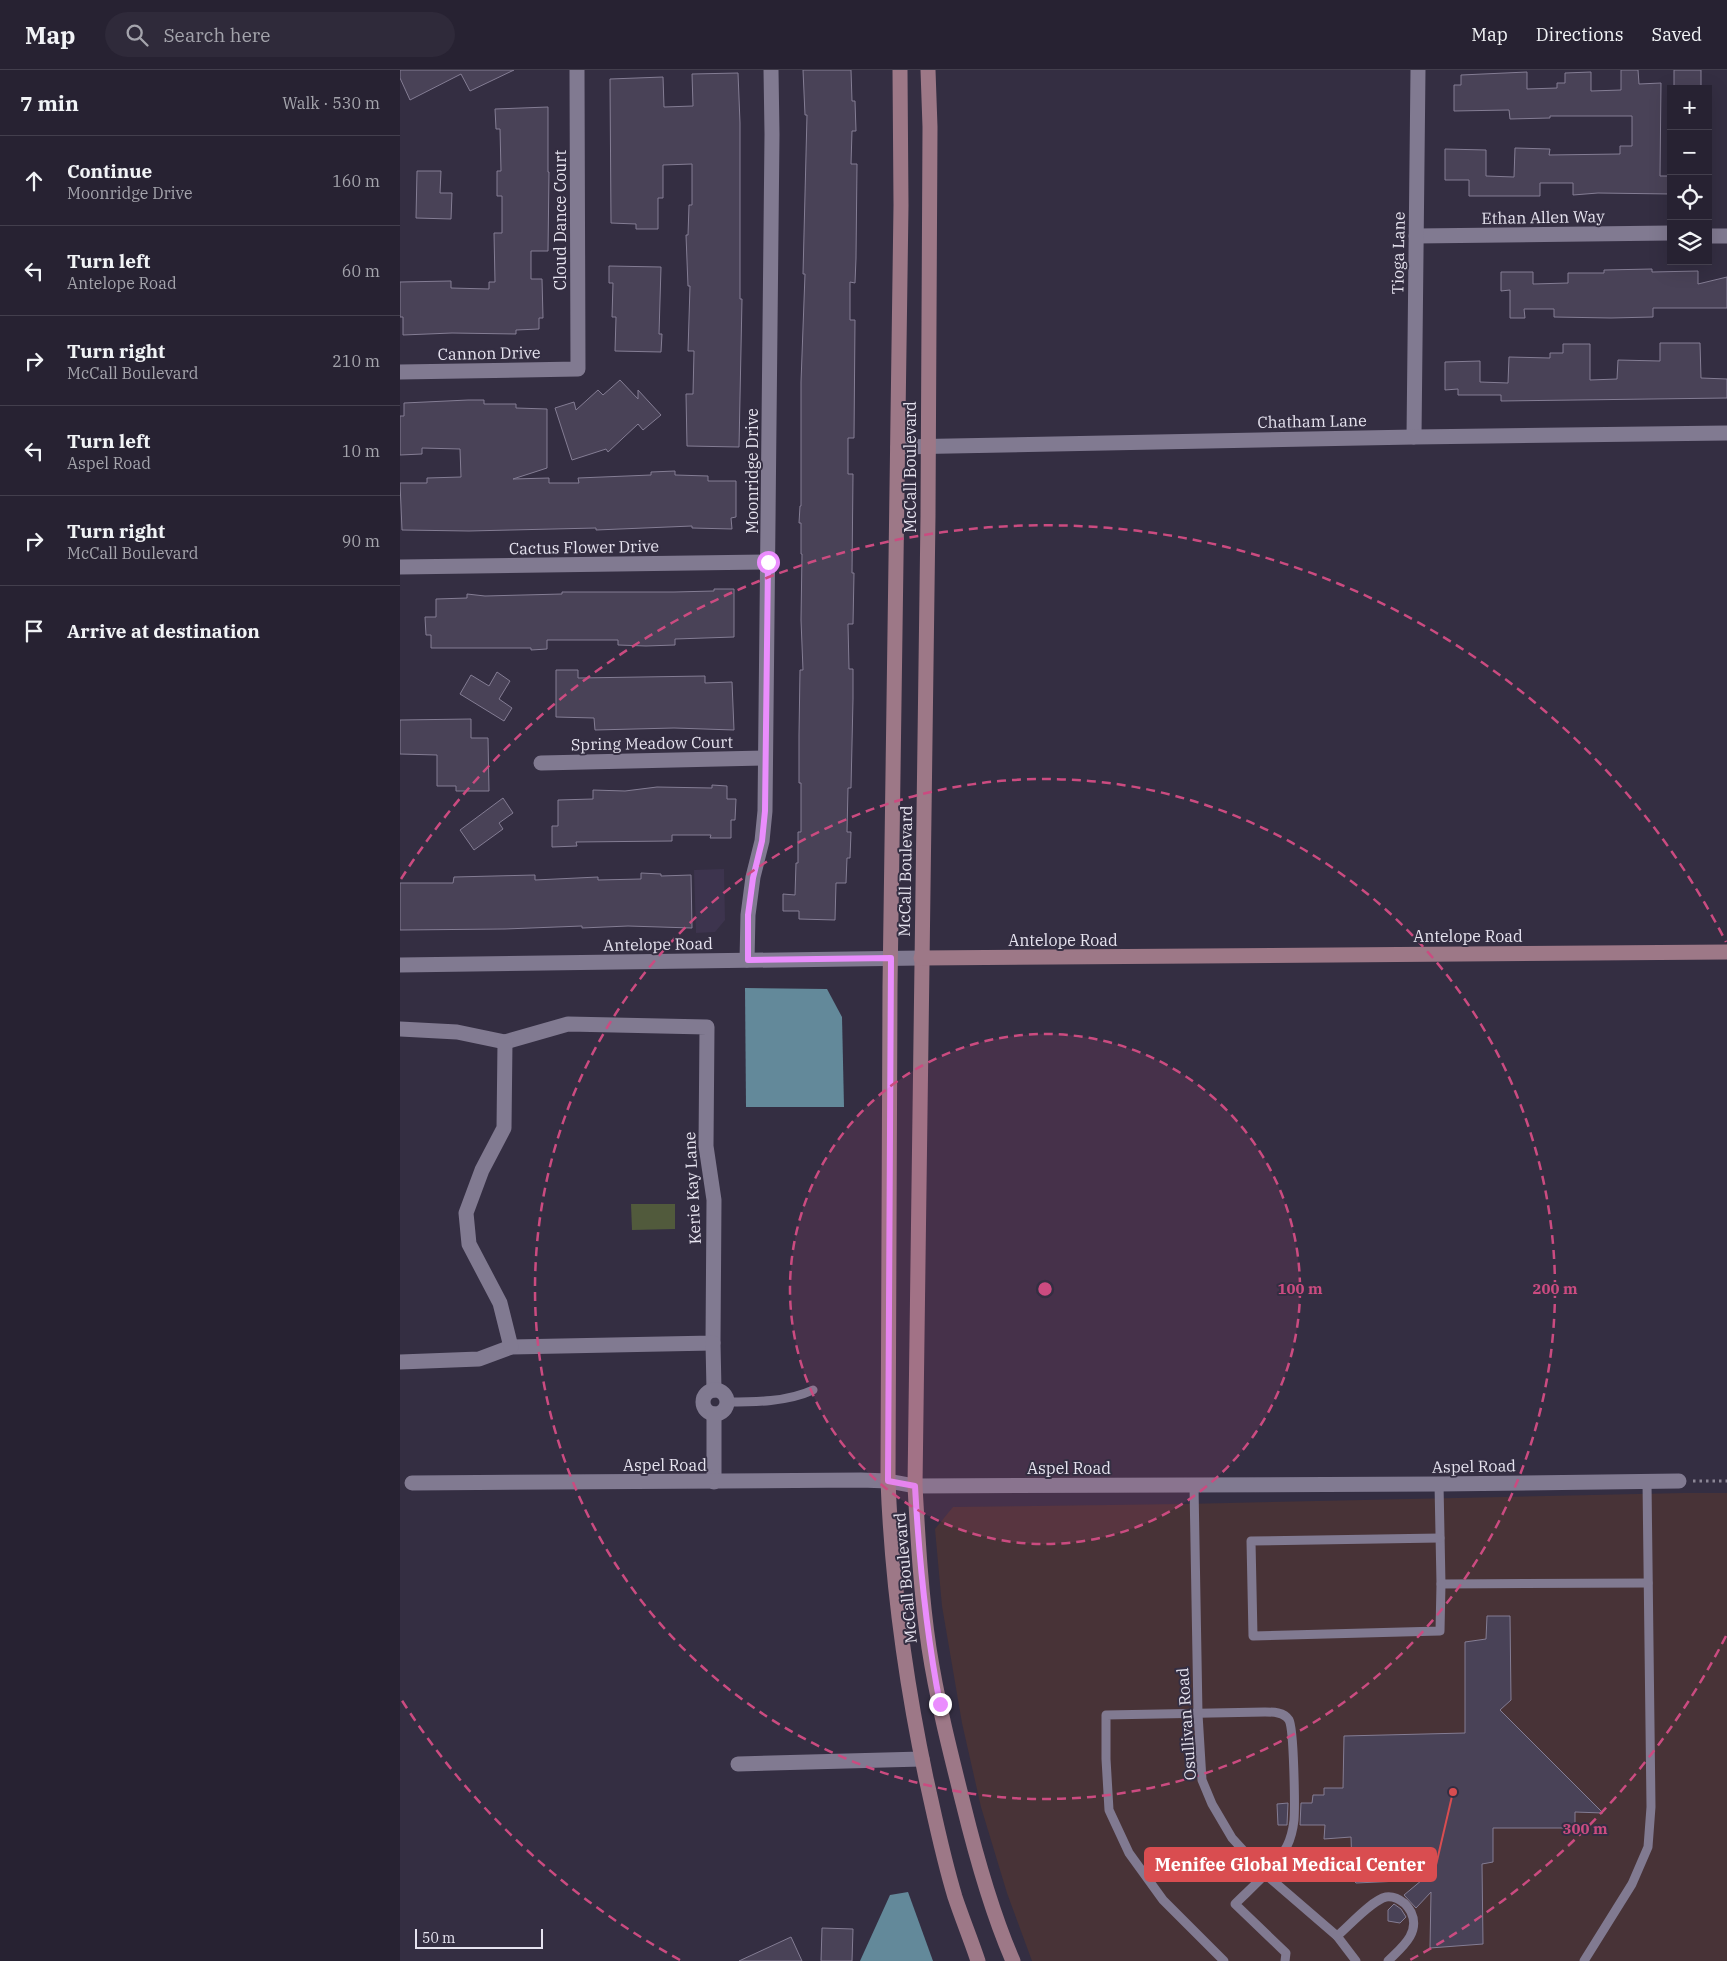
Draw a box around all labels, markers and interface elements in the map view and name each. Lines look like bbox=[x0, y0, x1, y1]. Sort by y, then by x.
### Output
search box bbox=[105, 12, 455, 57]
text: Map bbox=[25, 19, 75, 51]
icon: search bbox=[123, 21, 151, 49]
text: Search here bbox=[163, 23, 270, 47]
text: Map bbox=[1471, 23, 1508, 46]
text: Directions bbox=[1536, 23, 1624, 46]
text: Saved bbox=[1652, 23, 1702, 46]
map controls bbox=[1667, 85, 1712, 265]
button: + bbox=[1667, 85, 1712, 130]
text: 7 min bbox=[20, 89, 79, 117]
text: Walk · 530 m bbox=[282, 93, 380, 113]
button: − bbox=[1667, 130, 1712, 175]
street label: Cloud Dance Court bbox=[550, 150, 570, 290]
text: Continue bbox=[67, 159, 152, 183]
icon: ahead bbox=[20, 167, 48, 195]
text: 160 m bbox=[332, 171, 380, 191]
button: locate bbox=[1667, 175, 1712, 220]
text: Moonridge Drive bbox=[67, 183, 193, 203]
street label: Ethan Allen Way bbox=[1481, 206, 1605, 228]
street label: Tioga Lane bbox=[1387, 212, 1409, 294]
button: layers bbox=[1667, 220, 1712, 265]
text: Turn left bbox=[67, 249, 150, 273]
icon: left bbox=[20, 257, 48, 285]
text: 60 m bbox=[342, 261, 380, 281]
text: Antelope Road bbox=[67, 273, 177, 293]
text: Turn right bbox=[67, 339, 165, 363]
street label: Cannon Drive bbox=[437, 342, 541, 364]
icon: right bbox=[20, 347, 48, 375]
text: 210 m bbox=[332, 351, 380, 371]
text: McCall Boulevard bbox=[67, 363, 198, 383]
street label: McCall Boulevard bbox=[900, 401, 920, 533]
street label: Moonridge Drive bbox=[742, 408, 762, 534]
street label: Chatham Lane bbox=[1257, 410, 1367, 432]
text: Turn left bbox=[67, 429, 150, 453]
icon: left bbox=[20, 437, 48, 465]
text: 10 m bbox=[342, 441, 380, 461]
text: Aspel Road bbox=[67, 453, 151, 473]
text: Turn right bbox=[67, 519, 165, 543]
icon: right bbox=[20, 527, 48, 555]
text: 90 m bbox=[342, 531, 380, 551]
street label: Cactus Flower Drive bbox=[509, 536, 659, 558]
text: McCall Boulevard bbox=[67, 543, 198, 563]
route start bbox=[757, 551, 780, 574]
icon: arrive bbox=[20, 617, 48, 645]
text: Arrive at destination bbox=[67, 619, 260, 643]
street label: Spring Meadow Court bbox=[571, 732, 734, 754]
street label: McCall Boulevard bbox=[894, 805, 916, 937]
street label: Antelope Road bbox=[1413, 926, 1523, 946]
street label: Antelope Road bbox=[1008, 930, 1118, 950]
street label: Antelope Road bbox=[603, 933, 713, 955]
street label: Kerie Kay Lane bbox=[679, 1131, 705, 1245]
text: 100 m bbox=[1277, 1279, 1323, 1298]
text: 200 m bbox=[1532, 1279, 1578, 1298]
centre of rings bbox=[1036, 1280, 1054, 1298]
street label: Aspel Road bbox=[623, 1455, 707, 1475]
street label: Aspel Road bbox=[1432, 1455, 1516, 1477]
street label: Aspel Road bbox=[1027, 1458, 1111, 1478]
street label: McCall Boulevard bbox=[889, 1511, 921, 1644]
street label: Osullivan Road bbox=[1172, 1667, 1200, 1781]
route end bbox=[929, 1693, 952, 1716]
text: 300 m bbox=[1562, 1819, 1608, 1838]
callout: Menifee Global Medical Center bbox=[1145, 1848, 1436, 1881]
text: Menifee Global Medical Center bbox=[1155, 1853, 1425, 1876]
scale bar bbox=[415, 1926, 542, 1949]
text: 50 m bbox=[422, 1929, 455, 1947]

